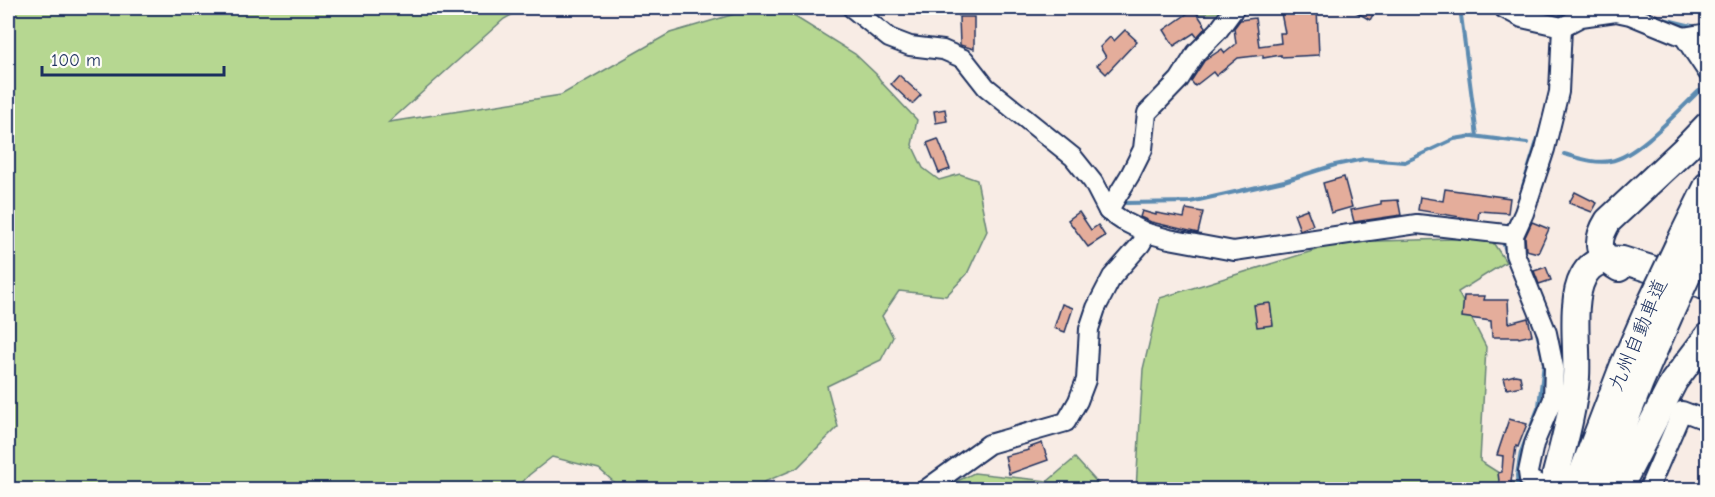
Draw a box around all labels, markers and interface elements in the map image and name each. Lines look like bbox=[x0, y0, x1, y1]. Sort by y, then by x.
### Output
scale bar bbox=[42, 39, 224, 77]
text: 100 m bbox=[51, 50, 101, 71]
street label: 九州自動車道 bbox=[1604, 275, 1672, 395]

